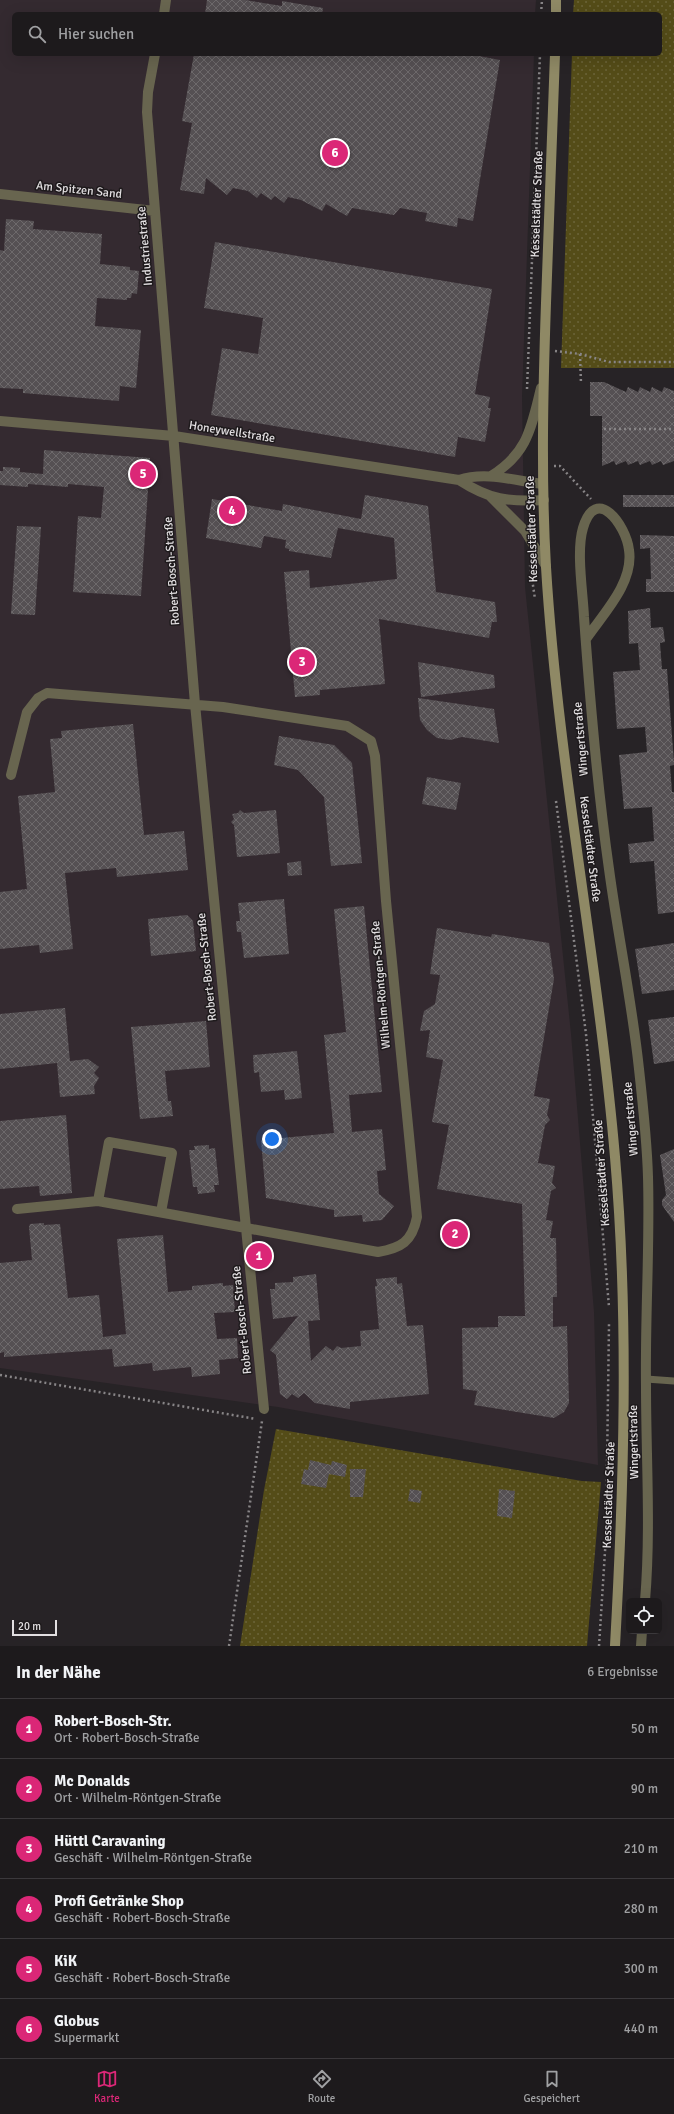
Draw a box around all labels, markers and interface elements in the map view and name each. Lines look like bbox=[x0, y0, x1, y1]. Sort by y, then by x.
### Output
search box bbox=[12, 12, 662, 56]
icon: search bbox=[26, 23, 48, 45]
text: Hier suchen bbox=[58, 25, 134, 43]
pin: 6 bbox=[322, 138, 348, 168]
street label: Kesselstädter Straße bbox=[528, 150, 546, 258]
street label: Am Spitzen Sand bbox=[35, 178, 123, 202]
street label: Industriestraße bbox=[134, 206, 156, 286]
street label: Honeywellstraße bbox=[188, 418, 276, 446]
pin: 5 bbox=[130, 459, 156, 489]
street label: Kesselstädter Straße bbox=[523, 475, 541, 583]
pin: 4 bbox=[219, 496, 245, 526]
street label: Robert-Bosch-Straße bbox=[161, 516, 183, 626]
pin: 3 bbox=[289, 647, 315, 677]
street label: Wingertstraße bbox=[570, 701, 592, 777]
street label: Kesselstädter Straße bbox=[576, 795, 604, 903]
street label: Robert-Bosch-Straße bbox=[194, 912, 220, 1022]
street label: Wilhelm-Röntgen-Straße bbox=[368, 920, 394, 1050]
street label: Wingertstraße bbox=[620, 1081, 642, 1157]
street label: Kesselstädter Straße bbox=[591, 1119, 613, 1227]
your location bbox=[262, 1129, 282, 1149]
pin: 2 bbox=[442, 1219, 468, 1249]
pin: 1 bbox=[246, 1241, 272, 1271]
street label: Robert-Bosch-Straße bbox=[229, 1265, 255, 1375]
street label: Wingertstraße bbox=[626, 1405, 642, 1479]
street label: Kesselstädter Straße bbox=[600, 1441, 618, 1549]
map controls bbox=[626, 1598, 662, 1634]
button: locate bbox=[626, 1598, 662, 1634]
scale bar bbox=[12, 1618, 57, 1637]
text: 20 m bbox=[18, 1620, 41, 1633]
text: In der Nähe bbox=[16, 1662, 101, 1683]
text: 6 Ergebnisse bbox=[587, 1664, 658, 1680]
text: Robert-Bosch-Str. bbox=[54, 1712, 172, 1730]
text: 1 bbox=[25, 1721, 33, 1737]
text: 50 m bbox=[631, 1721, 658, 1737]
text: Ort · Robert-Bosch-Straße bbox=[54, 1730, 200, 1746]
text: Mc Donalds bbox=[54, 1772, 130, 1790]
text: 2 bbox=[25, 1781, 33, 1797]
text: 90 m bbox=[631, 1781, 658, 1797]
text: Ort · Wilhelm-Röntgen-Straße bbox=[54, 1790, 221, 1806]
text: Hüttl Caravaning bbox=[54, 1832, 166, 1850]
text: 3 bbox=[25, 1841, 33, 1857]
text: 210 m bbox=[624, 1841, 658, 1857]
text: Geschäft · Wilhelm-Röntgen-Straße bbox=[54, 1850, 252, 1866]
text: Profi Getränke Shop bbox=[54, 1892, 184, 1910]
text: 4 bbox=[25, 1901, 33, 1917]
text: 280 m bbox=[624, 1901, 658, 1917]
text: Geschäft · Robert-Bosch-Straße bbox=[54, 1910, 230, 1926]
text: KiK bbox=[54, 1952, 77, 1970]
text: 5 bbox=[25, 1961, 33, 1977]
text: 300 m bbox=[624, 1961, 658, 1977]
text: Geschäft · Robert-Bosch-Straße bbox=[54, 1970, 230, 1986]
text: Globus bbox=[54, 2012, 99, 2030]
text: 6 bbox=[25, 2021, 33, 2037]
text: 440 m bbox=[624, 2021, 658, 2037]
text: Supermarkt bbox=[54, 2030, 119, 2046]
tab: Karte bbox=[94, 2068, 120, 2105]
tab: Route bbox=[308, 2068, 335, 2105]
tab: Gespeichert bbox=[523, 2068, 580, 2105]

